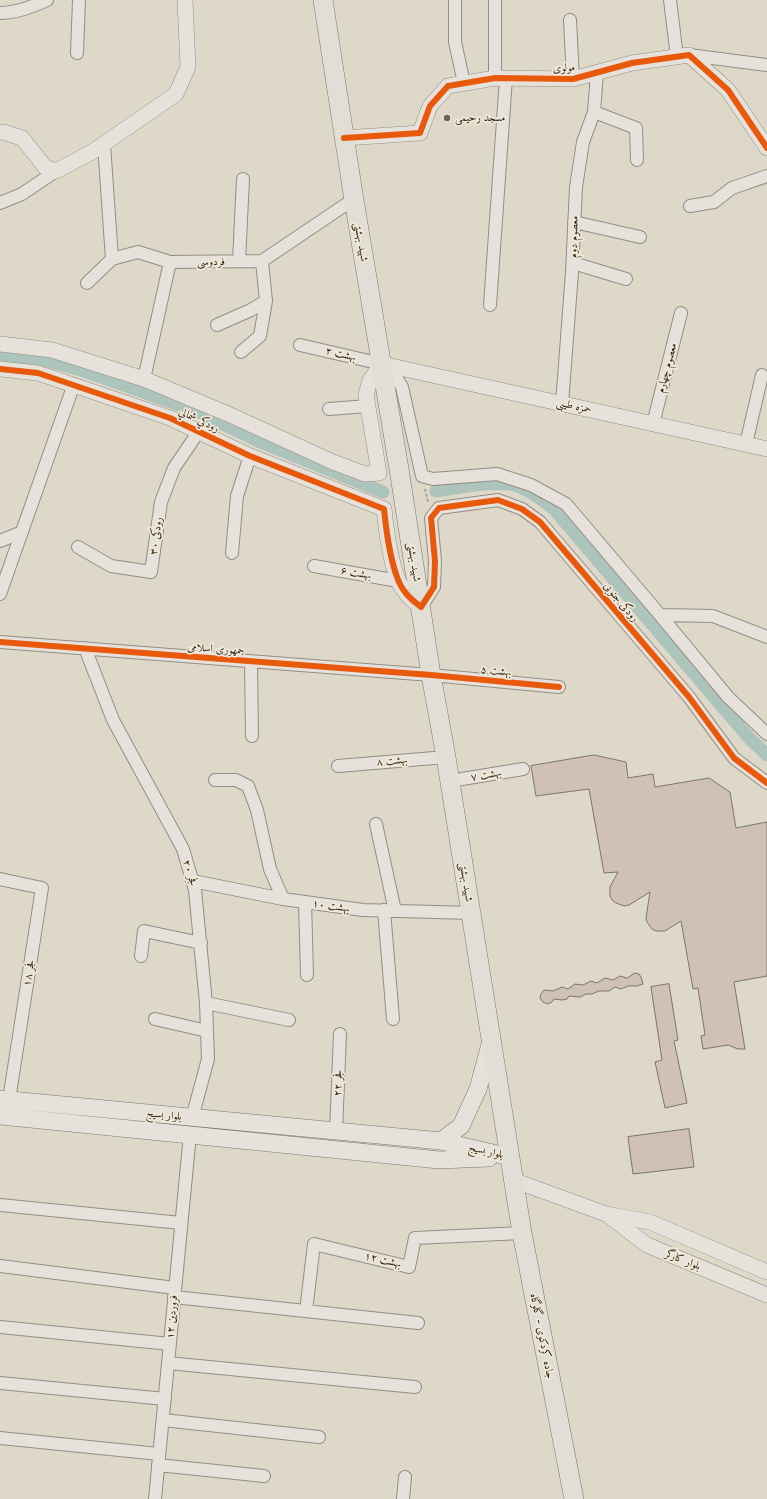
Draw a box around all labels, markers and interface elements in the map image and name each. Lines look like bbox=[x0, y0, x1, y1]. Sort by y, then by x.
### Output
street label: مولوی bbox=[553, 61, 575, 75]
place label: مسجد رحیمی bbox=[455, 111, 505, 125]
marker: مسجد رحیمی bbox=[442, 113, 452, 123]
street label: معصوم دوم bbox=[567, 216, 581, 258]
street label: شهید بهشتی bbox=[351, 221, 371, 263]
street label: فردوسی bbox=[197, 255, 225, 269]
street label: معصوم چهارم bbox=[654, 342, 680, 394]
street label: بهشت ۲ bbox=[324, 344, 358, 364]
street label: حمزه طیبی bbox=[555, 396, 593, 416]
street label: رودکي شمالي bbox=[177, 405, 221, 435]
street label: رودکی ۳۰ bbox=[147, 516, 165, 556]
street label: شهید بهشتی bbox=[404, 541, 424, 583]
street label: بهشت ۶ bbox=[340, 564, 372, 582]
street label: رودکی جنوبی bbox=[601, 579, 641, 625]
street label: جمهوری اسلامی bbox=[187, 640, 245, 658]
street label: بهشت ۵ bbox=[480, 663, 512, 679]
street label: بهشت ۸ bbox=[376, 753, 408, 769]
street label: بهشت ۷ bbox=[470, 766, 502, 784]
street label: فجر ۲۰ bbox=[180, 858, 200, 888]
street label: شهید بهشتی bbox=[456, 861, 476, 903]
street label: بهشت ۱۰ bbox=[311, 897, 351, 915]
street label: فجر ۱۸ bbox=[20, 959, 38, 987]
street label: فجر ۲۲ bbox=[331, 1069, 345, 1097]
street label: بلوار بسیج bbox=[146, 1107, 182, 1123]
street label: بلوار بسیج bbox=[467, 1141, 505, 1161]
street label: بلوار کارگر bbox=[663, 1247, 703, 1273]
street label: بهشت ۱۲ bbox=[363, 1249, 403, 1271]
street label: جاده کردکوی - گلوگاه bbox=[527, 1292, 557, 1380]
street label: ۱۲ فروردین bbox=[163, 1294, 181, 1340]

